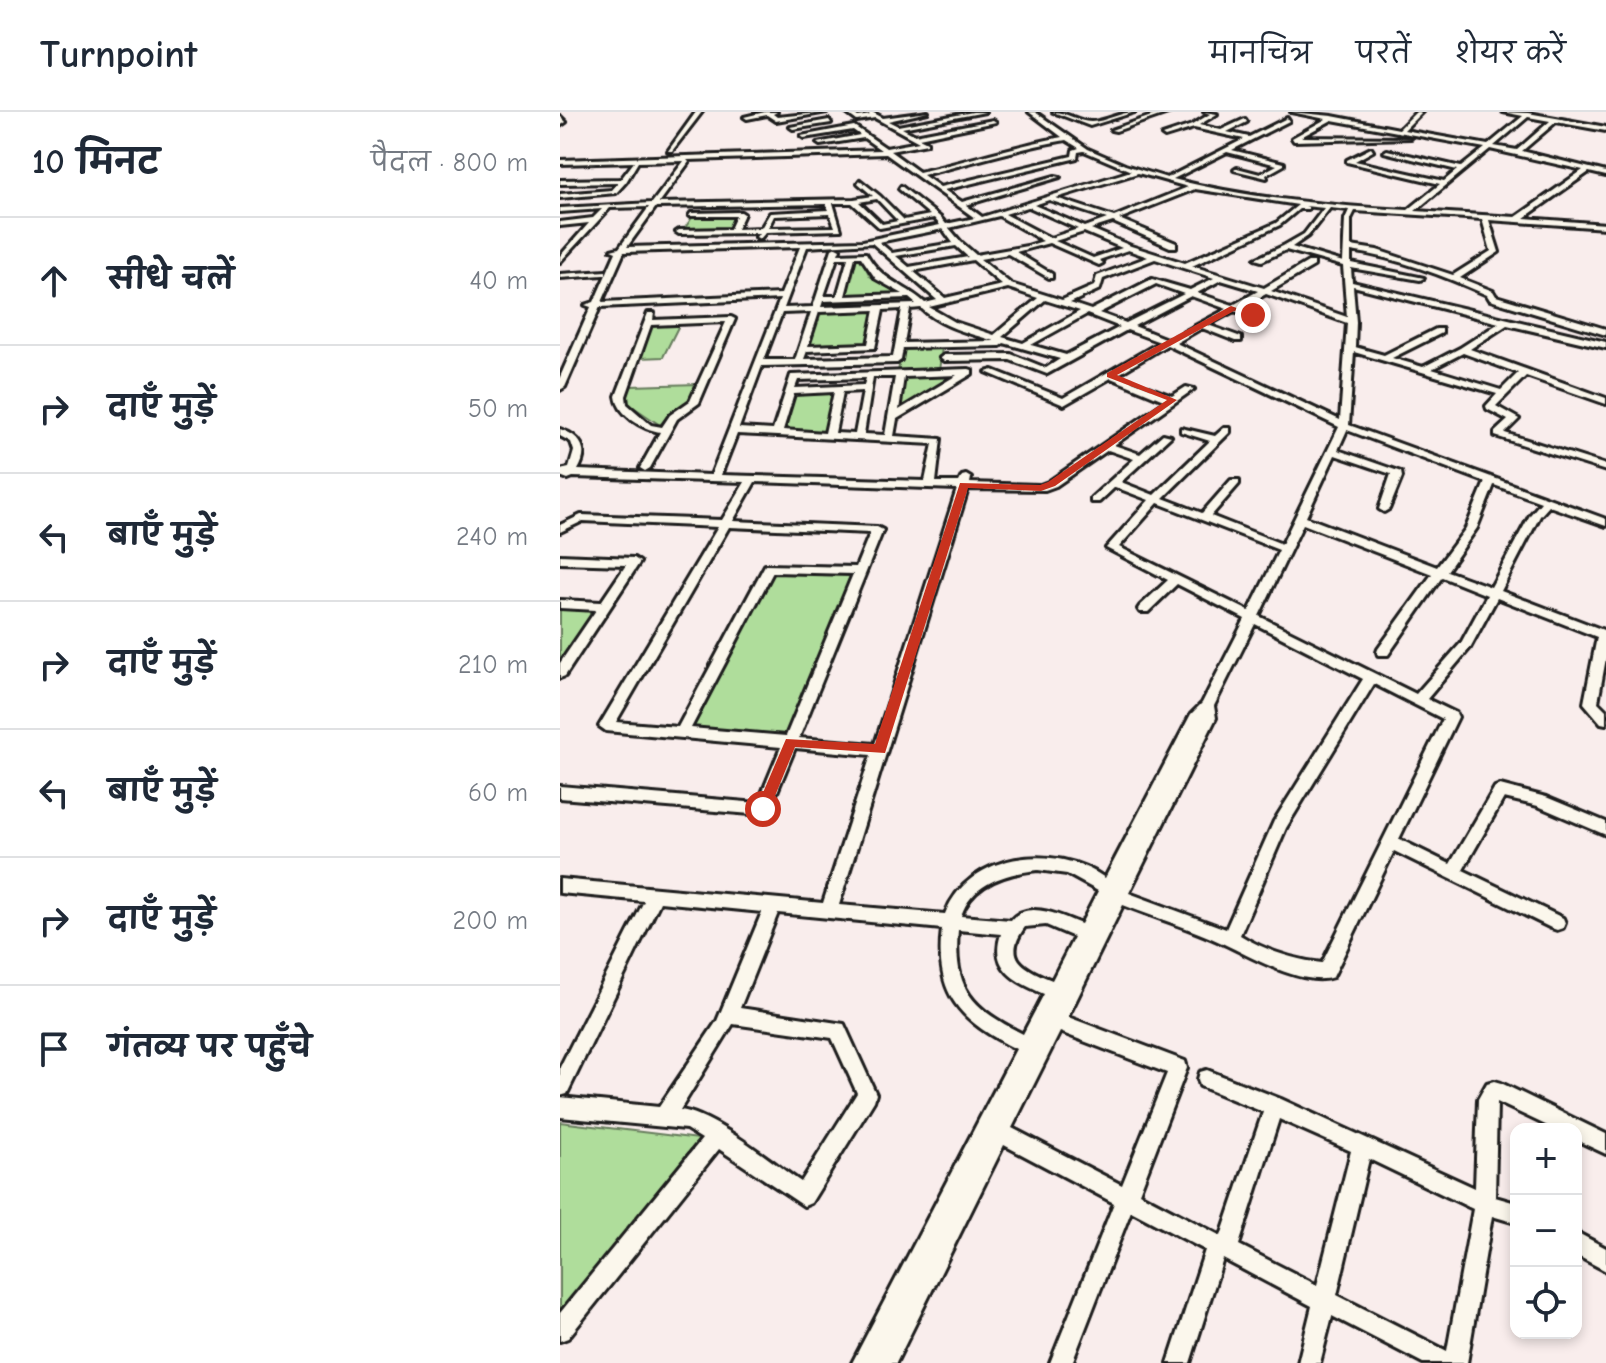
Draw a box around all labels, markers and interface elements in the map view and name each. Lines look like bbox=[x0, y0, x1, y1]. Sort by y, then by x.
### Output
text: Turnpoint bbox=[40, 33, 197, 77]
text: मानचित्र bbox=[1209, 38, 1312, 70]
text: परतें bbox=[1356, 38, 1411, 70]
text: शेयर करें bbox=[1455, 38, 1566, 70]
text: 10 मिनट bbox=[32, 142, 159, 182]
text: पैदल · 800 m bbox=[371, 148, 528, 178]
icon: ahead bbox=[32, 259, 76, 303]
text: सीधे चलें bbox=[108, 262, 234, 297]
text: 40 m bbox=[469, 266, 528, 296]
route end bbox=[1235, 297, 1271, 333]
icon: right bbox=[32, 387, 76, 431]
text: दाएँ मुड़ें bbox=[108, 390, 215, 425]
text: 50 m bbox=[468, 394, 528, 424]
icon: left bbox=[32, 515, 76, 559]
text: बाएँ मुड़ें bbox=[108, 518, 216, 553]
text: 240 m bbox=[456, 522, 528, 552]
icon: right bbox=[32, 643, 76, 687]
text: दाएँ मुड़ें bbox=[108, 646, 215, 681]
text: 210 m bbox=[458, 650, 528, 680]
icon: left bbox=[32, 771, 76, 815]
text: बाएँ मुड़ें bbox=[108, 774, 216, 809]
text: 60 m bbox=[468, 778, 528, 808]
route start bbox=[745, 791, 781, 827]
icon: right bbox=[32, 899, 76, 943]
text: दाएँ मुड़ें bbox=[108, 902, 215, 937]
text: 200 m bbox=[453, 906, 528, 936]
icon: arrive bbox=[32, 1027, 76, 1071]
text: गंतव्य पर पहुँचे bbox=[108, 1030, 312, 1065]
map controls bbox=[1510, 1123, 1582, 1339]
button: + bbox=[1510, 1123, 1582, 1195]
button: − bbox=[1510, 1195, 1582, 1267]
button: locate bbox=[1510, 1267, 1582, 1339]

